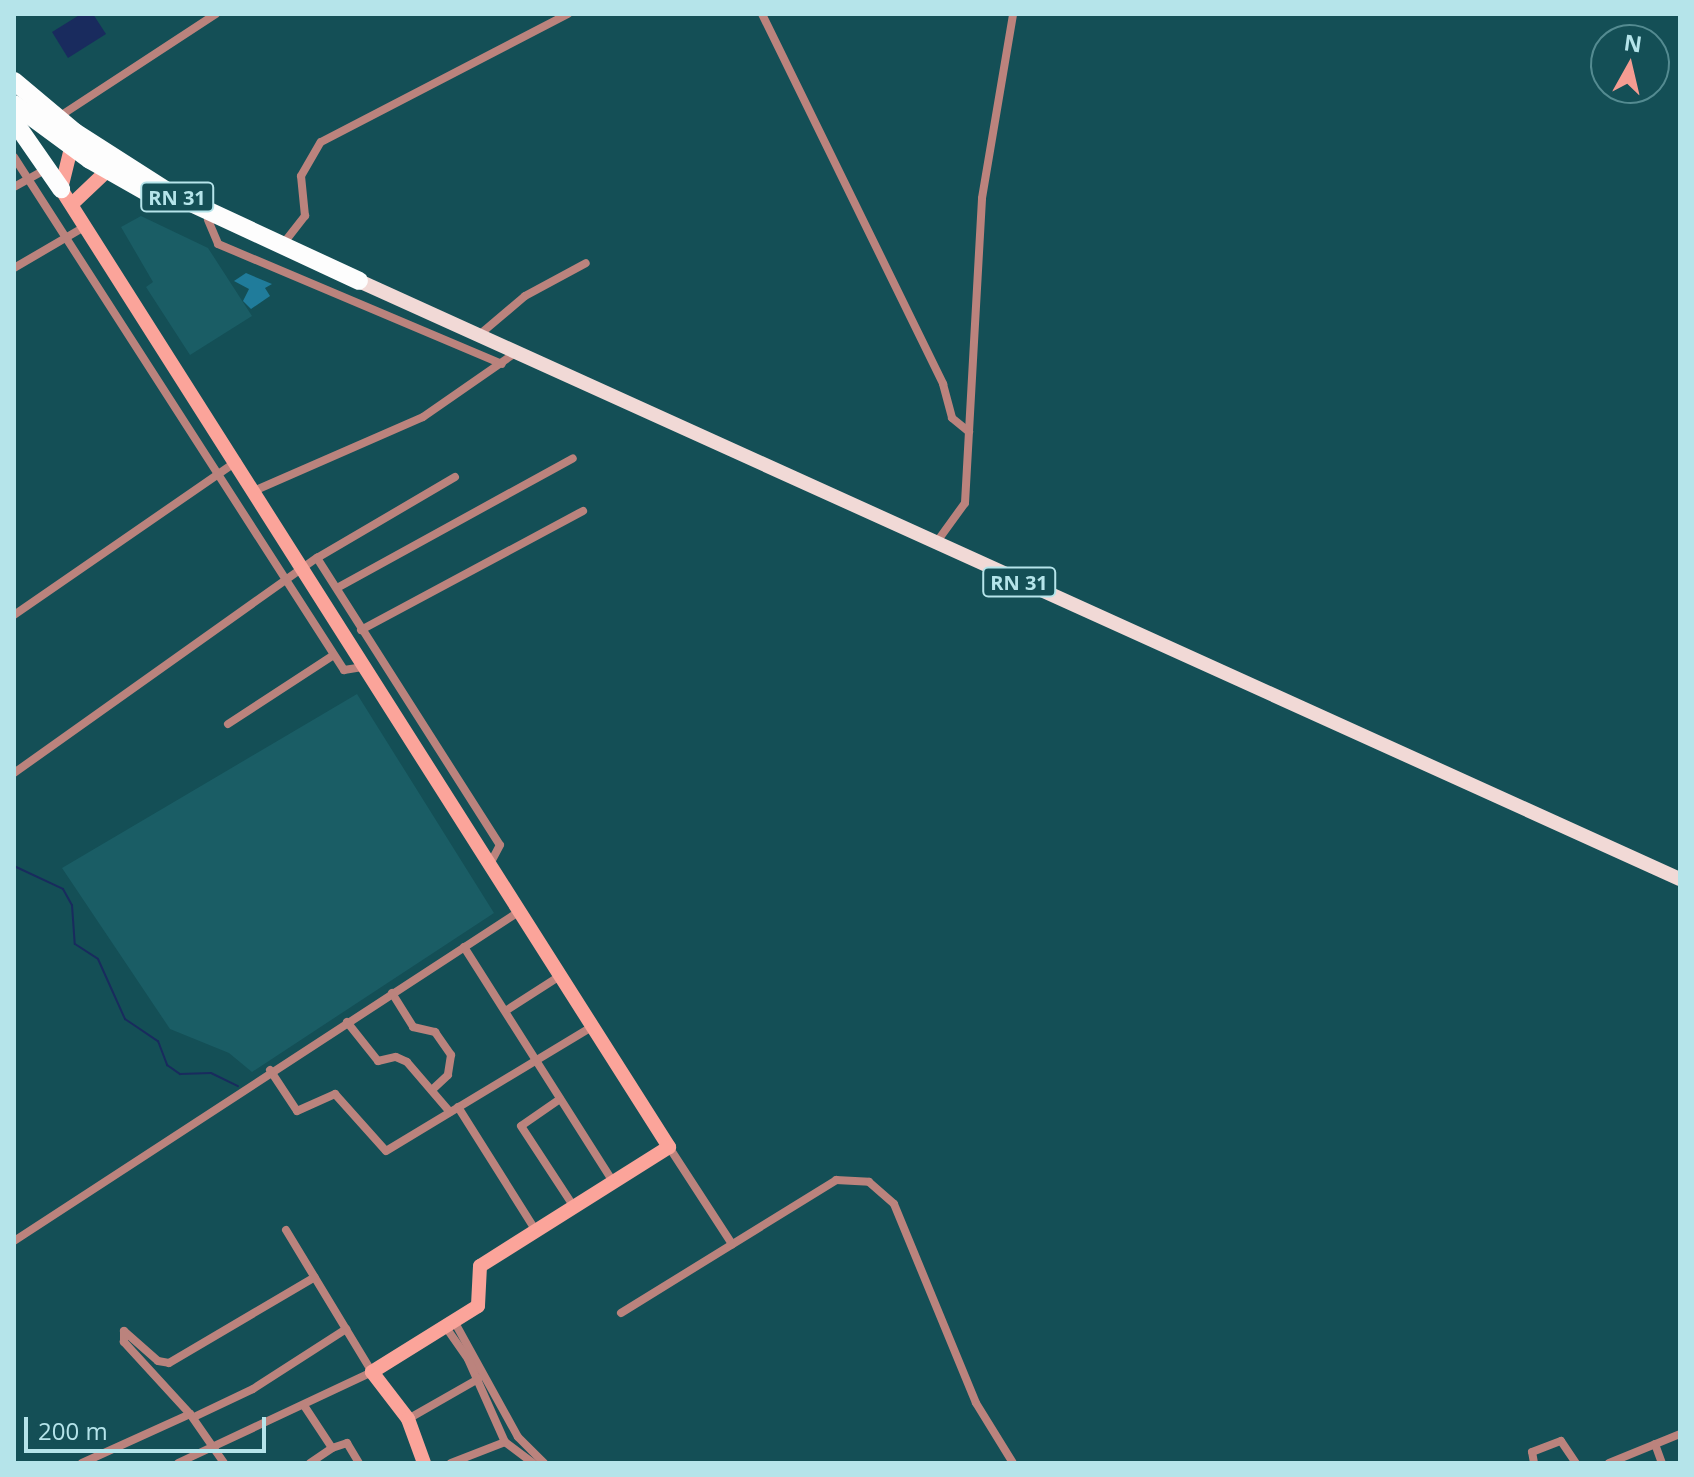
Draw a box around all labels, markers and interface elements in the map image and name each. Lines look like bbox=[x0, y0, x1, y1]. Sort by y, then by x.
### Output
north arrow bbox=[1590, 24, 1670, 104]
text: N bbox=[1622, 26, 1644, 58]
road number: RN 31 bbox=[139, 181, 215, 213]
road number: RN 31 bbox=[981, 566, 1057, 598]
scale bar bbox=[28, 1401, 270, 1451]
text: 200 m bbox=[38, 1414, 108, 1447]

